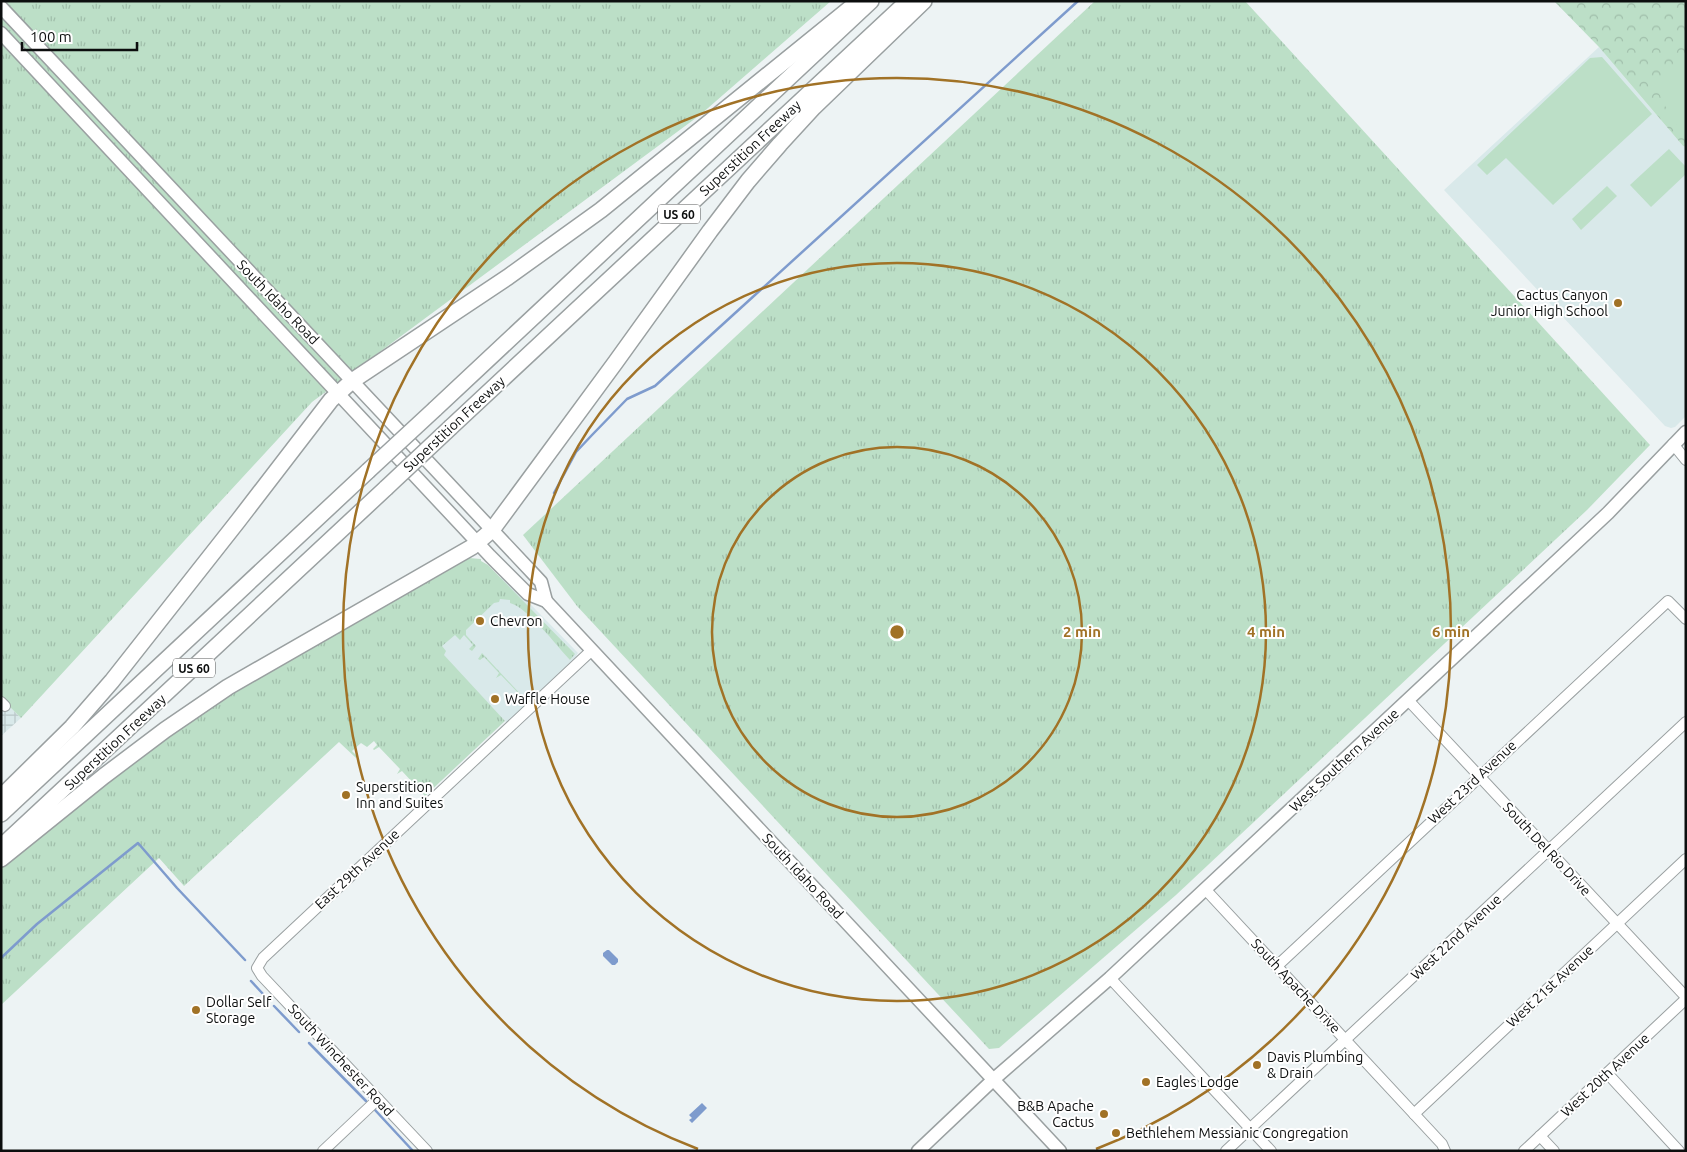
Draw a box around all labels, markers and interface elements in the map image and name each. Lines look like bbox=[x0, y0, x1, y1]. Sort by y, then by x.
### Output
scale bar bbox=[22, 20, 138, 52]
text: 100 m bbox=[30, 28, 72, 45]
street label: Superstition Freeway bbox=[696, 97, 804, 199]
road number: US 60 bbox=[658, 204, 700, 223]
street label: South Idaho Road bbox=[234, 257, 322, 347]
place label: Cactus Canyon Junior High School bbox=[1491, 287, 1608, 319]
marker: Cactus Canyon Junior High School bbox=[1612, 297, 1624, 309]
street label: Superstition Freeway bbox=[400, 373, 508, 475]
place label: Chevron bbox=[490, 613, 543, 629]
marker: Chevron bbox=[474, 615, 486, 627]
centre of rings bbox=[888, 623, 906, 641]
text: 2 min bbox=[1063, 623, 1101, 640]
text: 4 min bbox=[1247, 623, 1285, 640]
text: 6 min bbox=[1432, 623, 1470, 640]
road number: US 60 bbox=[173, 658, 215, 678]
street label: Superstition Freeway bbox=[61, 691, 169, 793]
place label: Waffle House bbox=[505, 691, 590, 707]
marker: Waffle House bbox=[489, 693, 501, 705]
street label: West Southern Avenue bbox=[1286, 705, 1402, 815]
street label: West 23rd Avenue bbox=[1425, 737, 1519, 827]
place label: Superstition Inn and Suites bbox=[356, 779, 443, 811]
marker: Superstition Inn and Suites bbox=[340, 789, 352, 801]
street label: South Del Rio Drive bbox=[1500, 799, 1594, 899]
street label: East 29th Avenue bbox=[312, 826, 402, 912]
street label: South Idaho Road bbox=[759, 830, 847, 922]
street label: West 22nd Avenue bbox=[1408, 891, 1504, 983]
street label: South Apache Drive bbox=[1248, 935, 1344, 1037]
street label: West 21st Avenue bbox=[1503, 942, 1597, 1030]
place label: Dollar Self Storage bbox=[206, 994, 272, 1026]
street label: South Winchester Road bbox=[285, 1001, 397, 1119]
marker: Dollar Self Storage bbox=[190, 1004, 202, 1016]
street label: West 20th Avenue bbox=[1558, 1030, 1652, 1120]
place label: Davis Plumbing & Drain bbox=[1267, 1049, 1363, 1081]
marker: Davis Plumbing & Drain bbox=[1251, 1059, 1263, 1071]
place label: Eagles Lodge bbox=[1156, 1074, 1239, 1090]
marker: Eagles Lodge bbox=[1140, 1076, 1152, 1088]
place label: B&B Apache Cactus bbox=[1017, 1098, 1094, 1130]
marker: B&B Apache Cactus bbox=[1098, 1108, 1110, 1120]
place label: Bethlehem Messianic Congregation bbox=[1126, 1125, 1348, 1141]
marker: Bethlehem Messianic Congregation bbox=[1110, 1127, 1122, 1139]

